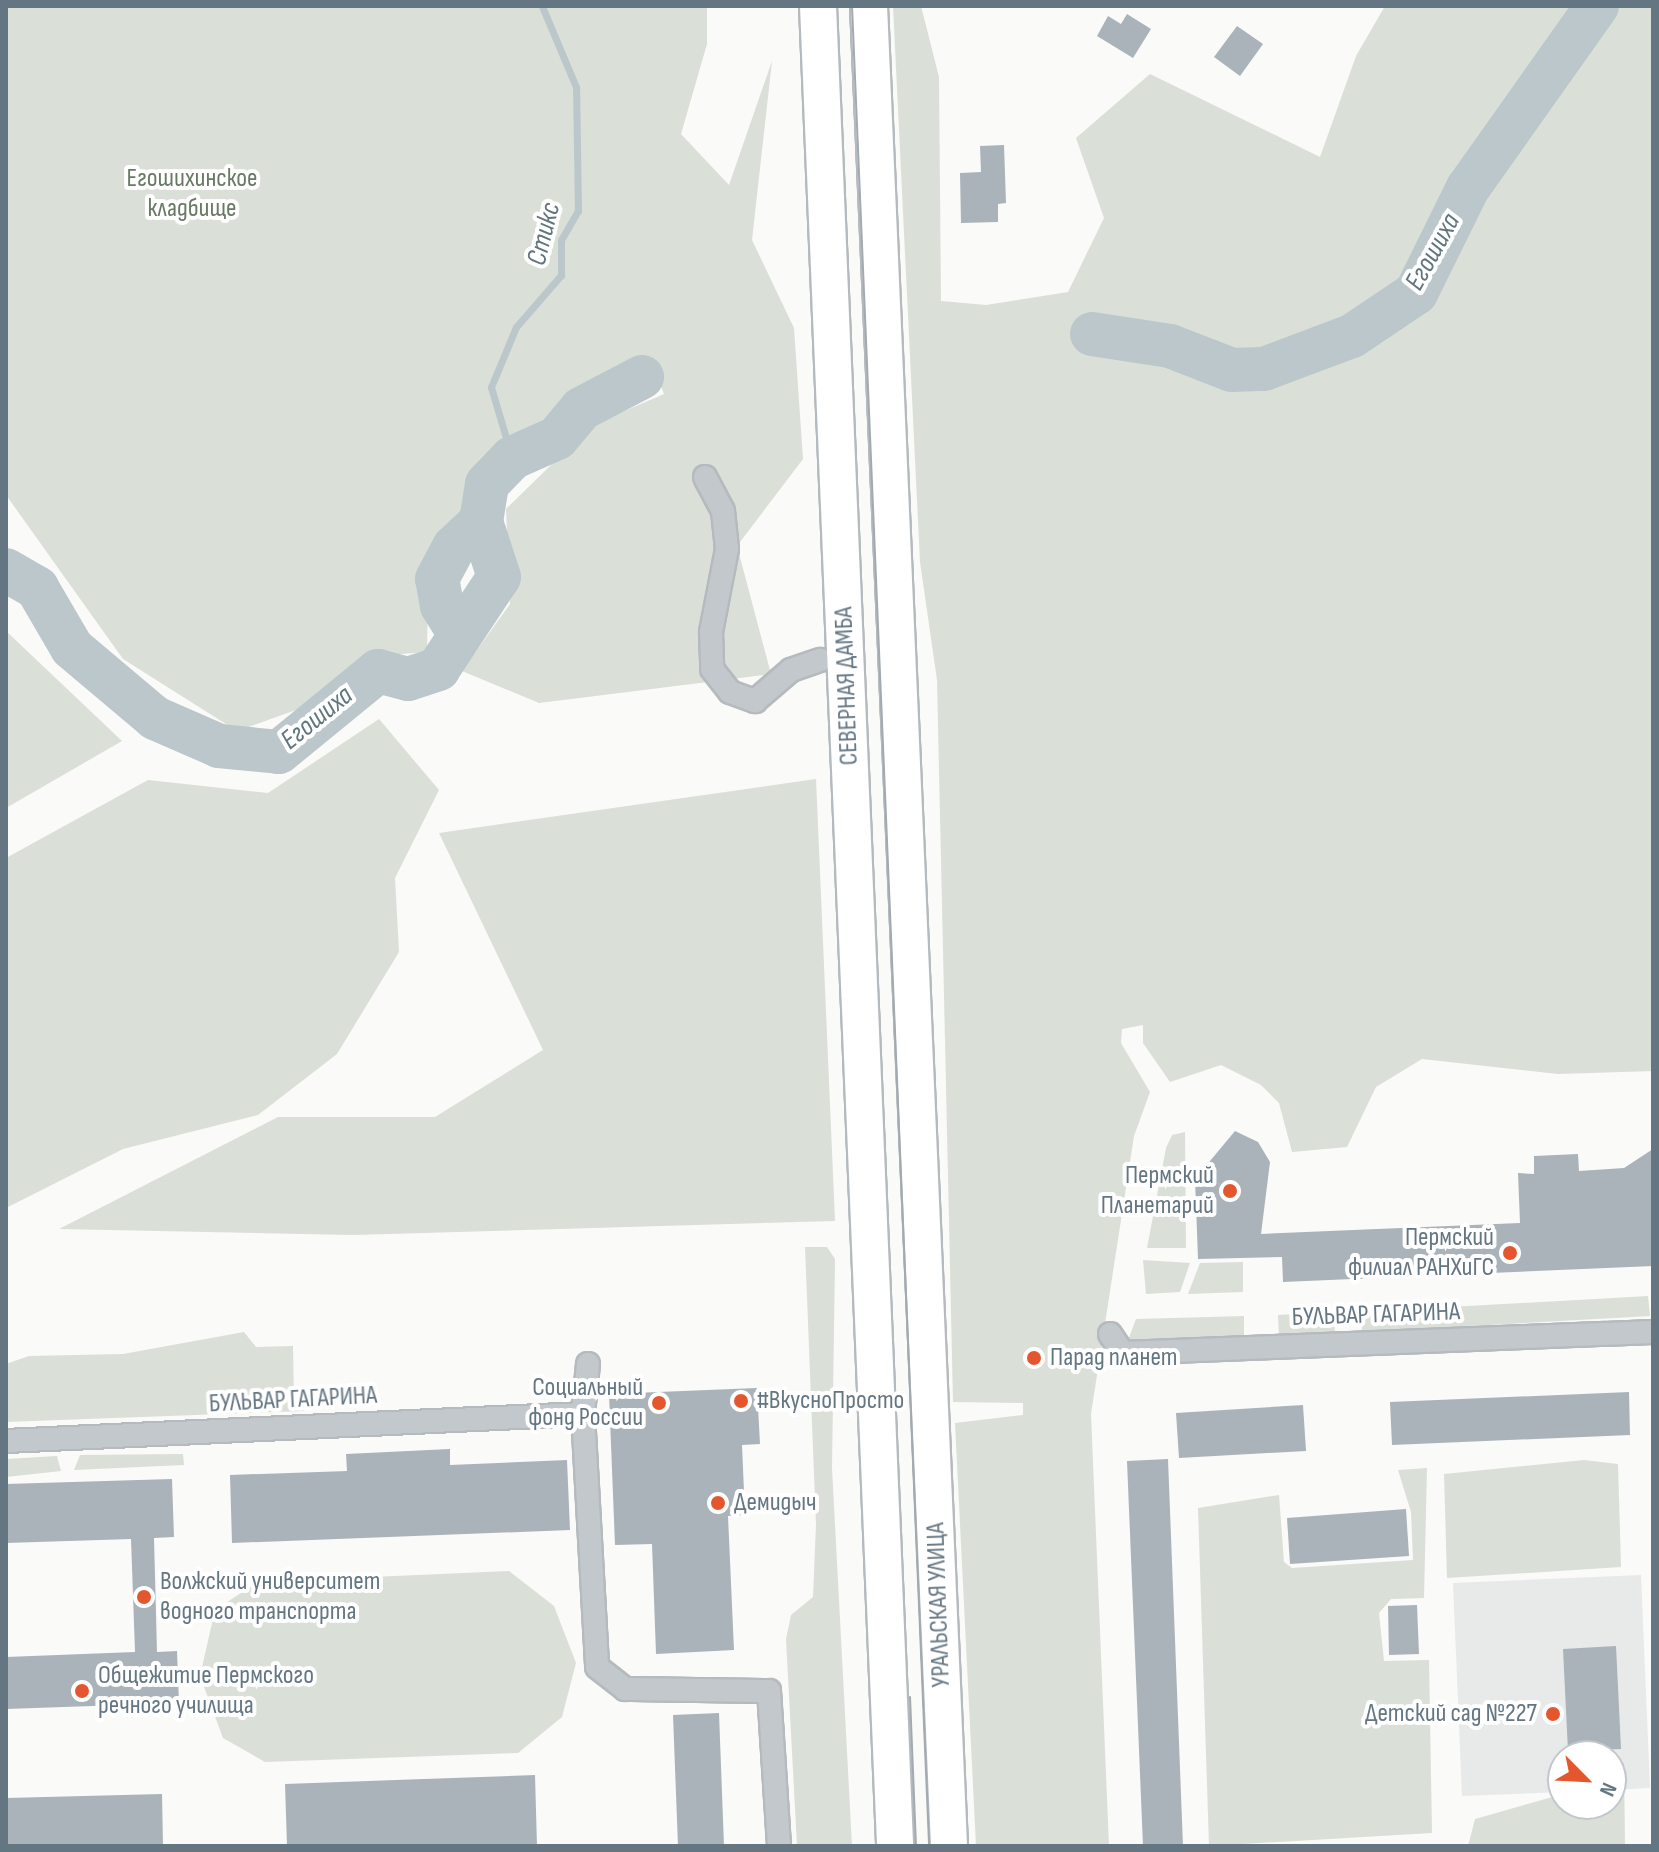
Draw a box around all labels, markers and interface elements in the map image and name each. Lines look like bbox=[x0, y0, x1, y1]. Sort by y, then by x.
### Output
park label: Егошихинское кладбище bbox=[126, 163, 258, 224]
water label: Стикс bbox=[520, 199, 568, 269]
water label: Егошиха bbox=[1398, 208, 1468, 296]
street label: СЕВЕРНАЯ ДАМБА bbox=[829, 606, 865, 766]
water label: Егошиха bbox=[274, 679, 360, 757]
place label: Пермский Планетарий bbox=[1101, 1160, 1214, 1222]
marker: Пермский Планетарий bbox=[1221, 1182, 1239, 1200]
place label: Пермский филиал РАНХиГС bbox=[1348, 1222, 1494, 1284]
marker: Пермский филиал РАНХиГС bbox=[1501, 1244, 1519, 1262]
street label: БУЛЬВАР ГАГАРИНА bbox=[1291, 1296, 1461, 1334]
place label: Парад планет bbox=[1050, 1342, 1178, 1374]
marker: Парад планет bbox=[1025, 1349, 1043, 1367]
place label: Социальный фонд России bbox=[528, 1372, 643, 1434]
street label: БУЛЬВАР ГАГАРИНА bbox=[208, 1380, 378, 1420]
place label: #ВкусноПросто bbox=[757, 1385, 904, 1417]
marker: #ВкусноПросто bbox=[732, 1392, 750, 1410]
marker: Социальный фонд России bbox=[650, 1394, 668, 1412]
place label: Демидыч bbox=[734, 1487, 817, 1519]
marker: Демидыч bbox=[709, 1494, 727, 1512]
street label: УРАЛЬСКАЯ УЛИЦА bbox=[921, 1522, 957, 1688]
place label: Волжский университет водного транспорта bbox=[160, 1566, 380, 1628]
marker: Волжский университет водного транспорта bbox=[135, 1588, 153, 1606]
place label: Общежитие Пермского речного училища bbox=[98, 1660, 314, 1722]
marker: Общежитие Пермского речного училища bbox=[73, 1682, 91, 1700]
place label: Детский сад №227 bbox=[1365, 1698, 1537, 1730]
marker: Детский сад №227 bbox=[1544, 1705, 1562, 1723]
north arrow bbox=[1547, 1740, 1627, 1820]
text: N bbox=[1593, 1778, 1622, 1800]

